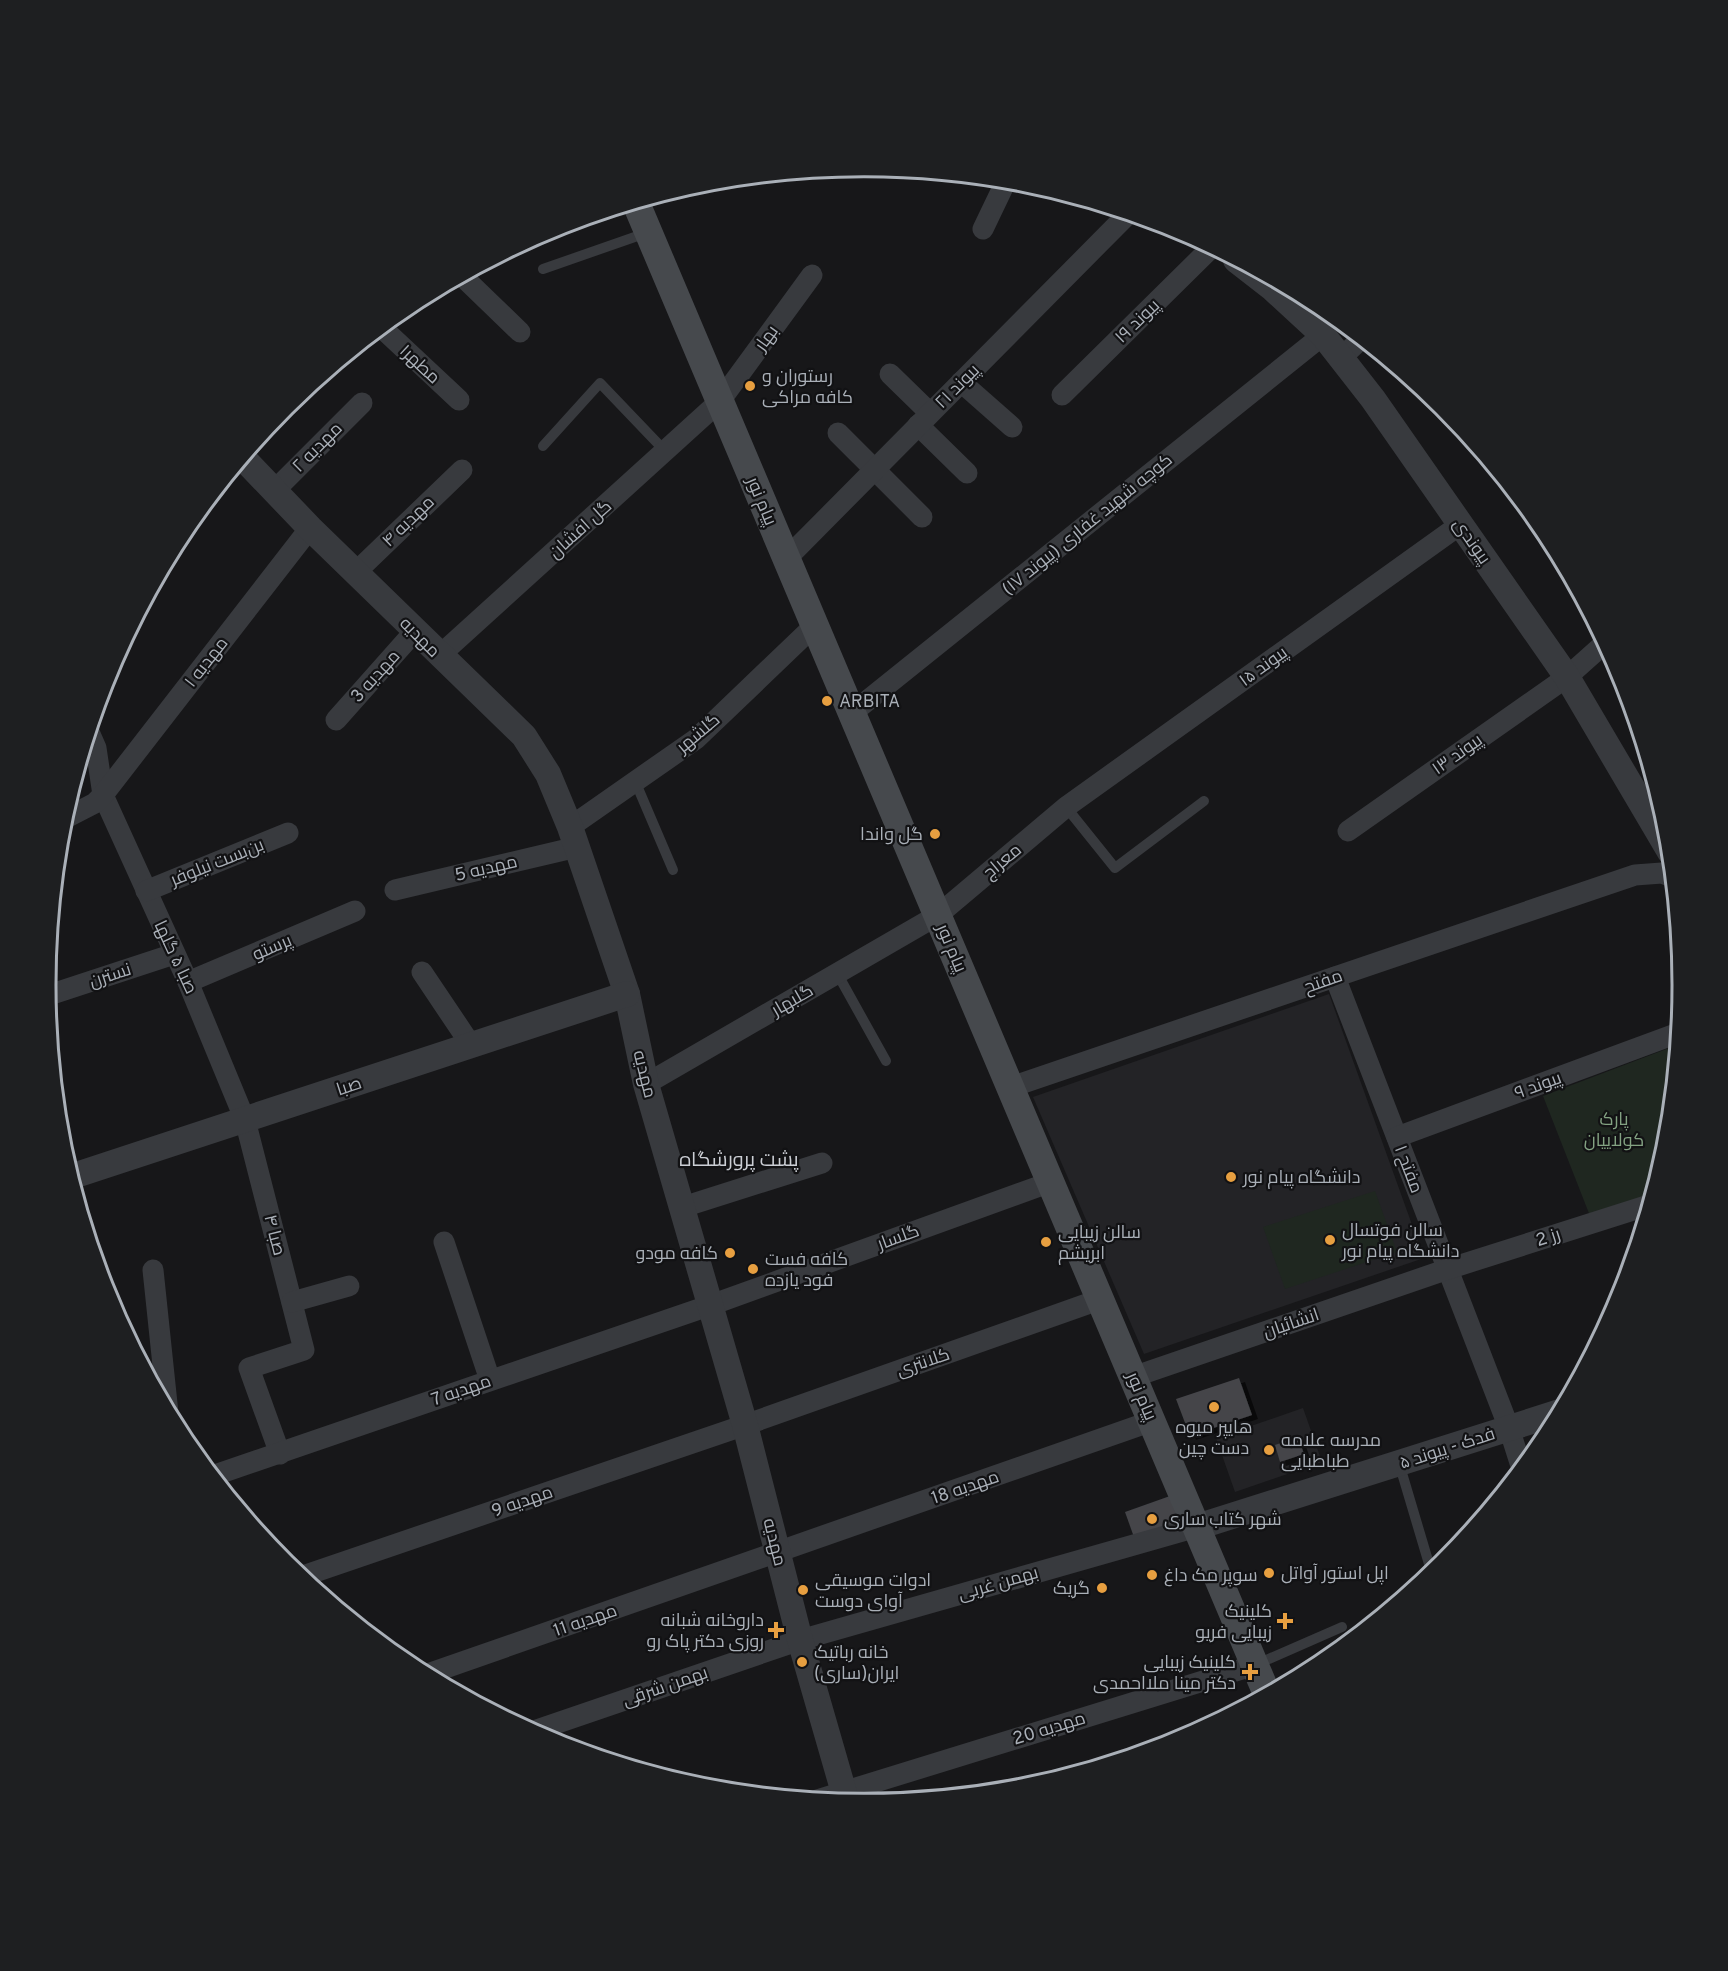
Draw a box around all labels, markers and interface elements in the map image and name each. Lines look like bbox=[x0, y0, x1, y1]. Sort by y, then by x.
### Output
street label: پیوند ۱۹ bbox=[1111, 295, 1166, 349]
street label: بهار bbox=[749, 321, 784, 357]
street label: مطهر۱ bbox=[394, 340, 444, 390]
street label: پیوند ۲۱ bbox=[931, 360, 986, 414]
place label: رستوران و کافه مراکی bbox=[762, 366, 853, 410]
marker: رستوران و کافه مراکی bbox=[743, 379, 757, 393]
street label: مهدیه ۲ bbox=[288, 418, 348, 478]
street label: کوچه شهید غفاری (پیوند ۱۷) bbox=[998, 449, 1178, 601]
street label: پیام نور bbox=[740, 473, 781, 530]
street label: مهدیه ۴ bbox=[378, 491, 440, 553]
street label: گل افشان bbox=[545, 496, 618, 565]
street label: پیوندی bbox=[1447, 514, 1495, 570]
street label: مهدیه bbox=[394, 613, 444, 663]
street label: مهدیه ۱ bbox=[180, 633, 234, 693]
street label: پیوند ۱۵ bbox=[1235, 642, 1293, 693]
street label: مهدیه 3 bbox=[346, 646, 406, 708]
place label: ARBITA bbox=[839, 691, 900, 714]
marker: ARBITA bbox=[820, 694, 834, 708]
street label: گلشهر bbox=[671, 709, 726, 760]
street label: پیوند ۱۳ bbox=[1428, 729, 1488, 781]
place label: گل واندا bbox=[860, 824, 923, 847]
marker: گل واندا bbox=[928, 827, 942, 841]
street label: بن‌بست نیلوفر bbox=[166, 834, 268, 893]
street label: معراج bbox=[979, 839, 1027, 885]
street label: مهدیه 5 bbox=[453, 851, 520, 888]
street label: صبا ۵ گلها bbox=[148, 917, 202, 998]
street label: پیام نور bbox=[930, 920, 971, 977]
street label: پرستو bbox=[249, 930, 296, 967]
street label: نسترن bbox=[86, 959, 134, 994]
street label: مفتح bbox=[1301, 965, 1346, 1000]
street label: گلبهار bbox=[767, 980, 818, 1023]
street label: مهدیه bbox=[627, 1048, 661, 1101]
street label: پیوند ۹ bbox=[1512, 1067, 1565, 1106]
street label: صبا bbox=[334, 1073, 365, 1102]
park label: پارک کولاییان bbox=[1584, 1109, 1644, 1153]
street label: مفتح ۱ bbox=[1388, 1142, 1427, 1197]
district label: پشت پرورشگاه bbox=[679, 1148, 799, 1174]
place label: دانشگاه پیام نور bbox=[1242, 1167, 1360, 1190]
marker: دانشگاه پیام نور bbox=[1224, 1170, 1238, 1184]
street label: صبا ۴ bbox=[257, 1212, 290, 1258]
street label: گلسار bbox=[873, 1220, 923, 1257]
place label: سالن فوتسال دانشگاه پیام نور bbox=[1341, 1220, 1459, 1264]
place label: سالن زیبایی ابریشم bbox=[1058, 1222, 1141, 1266]
street label: رز 2 bbox=[1533, 1224, 1564, 1253]
marker: سالن فوتسال دانشگاه پیام نور bbox=[1323, 1233, 1337, 1247]
marker: سالن زیبایی ابریشم bbox=[1039, 1235, 1053, 1249]
place label: کافه مودو bbox=[635, 1243, 718, 1266]
marker: کافه مودو bbox=[723, 1246, 737, 1260]
place label: کافه فست فود یازده bbox=[765, 1249, 848, 1293]
marker: کافه فست فود یازده bbox=[746, 1262, 760, 1276]
street label: انشائیان bbox=[1260, 1304, 1323, 1345]
street label: کلانتری bbox=[894, 1344, 953, 1383]
street label: پیام نور bbox=[1120, 1368, 1161, 1425]
street label: مهدیه 7 bbox=[428, 1370, 495, 1412]
marker: هایپر میوه دست چین bbox=[1207, 1400, 1221, 1414]
place label: هایپر میوه دست چین bbox=[1175, 1417, 1253, 1461]
street label: فدک - پیوند ۵ bbox=[1397, 1423, 1498, 1476]
place label: مدرسه علامه طباطبایی bbox=[1281, 1430, 1381, 1474]
marker: مدرسه علامه طباطبایی bbox=[1262, 1443, 1276, 1457]
street label: مهدیه 18 bbox=[929, 1466, 1002, 1511]
street label: مهدیه 9 bbox=[489, 1481, 556, 1524]
place label: شهر کتاب ساری bbox=[1164, 1509, 1282, 1532]
marker: شهر کتاب ساری bbox=[1145, 1512, 1159, 1526]
street label: مهدیه bbox=[757, 1516, 791, 1569]
street label: بهمن غربی bbox=[956, 1562, 1041, 1607]
place label: اپل استور آواتل bbox=[1281, 1563, 1389, 1586]
place label: سوپر مک داغ bbox=[1164, 1565, 1258, 1588]
marker: اپل استور آواتل bbox=[1262, 1566, 1276, 1580]
marker: سوپر مک داغ bbox=[1145, 1568, 1159, 1582]
place label: ادوات موسیقی آوای دوست bbox=[815, 1570, 931, 1614]
place label: گریک bbox=[1053, 1578, 1090, 1601]
marker: گریک bbox=[1095, 1581, 1109, 1595]
marker: ادوات موسیقی آوای دوست bbox=[796, 1583, 810, 1597]
street label: مهدیه 11 bbox=[551, 1600, 620, 1643]
place label: کلینیک زیبایی فریو bbox=[1195, 1601, 1272, 1645]
place label: داروخانه شبانه روزی دکتر پاک رو bbox=[646, 1610, 764, 1654]
marker: کلینیک زیبایی فریو bbox=[1276, 1612, 1294, 1630]
marker: داروخانه شبانه روزی دکتر پاک رو bbox=[769, 1623, 783, 1637]
place label: خانه رباتیک ایران(ساری) bbox=[814, 1642, 899, 1686]
place label: کلینیک زیبایی دکتر مینا ملااحمدی bbox=[1093, 1652, 1236, 1696]
marker: خانه رباتیک ایران(ساری) bbox=[795, 1655, 809, 1669]
street label: بهمن شرقی bbox=[620, 1662, 711, 1713]
marker: کلینیک زیبایی دکتر مینا ملااحمدی bbox=[1241, 1663, 1259, 1681]
street label: مهدیه 20 bbox=[1010, 1707, 1089, 1751]

